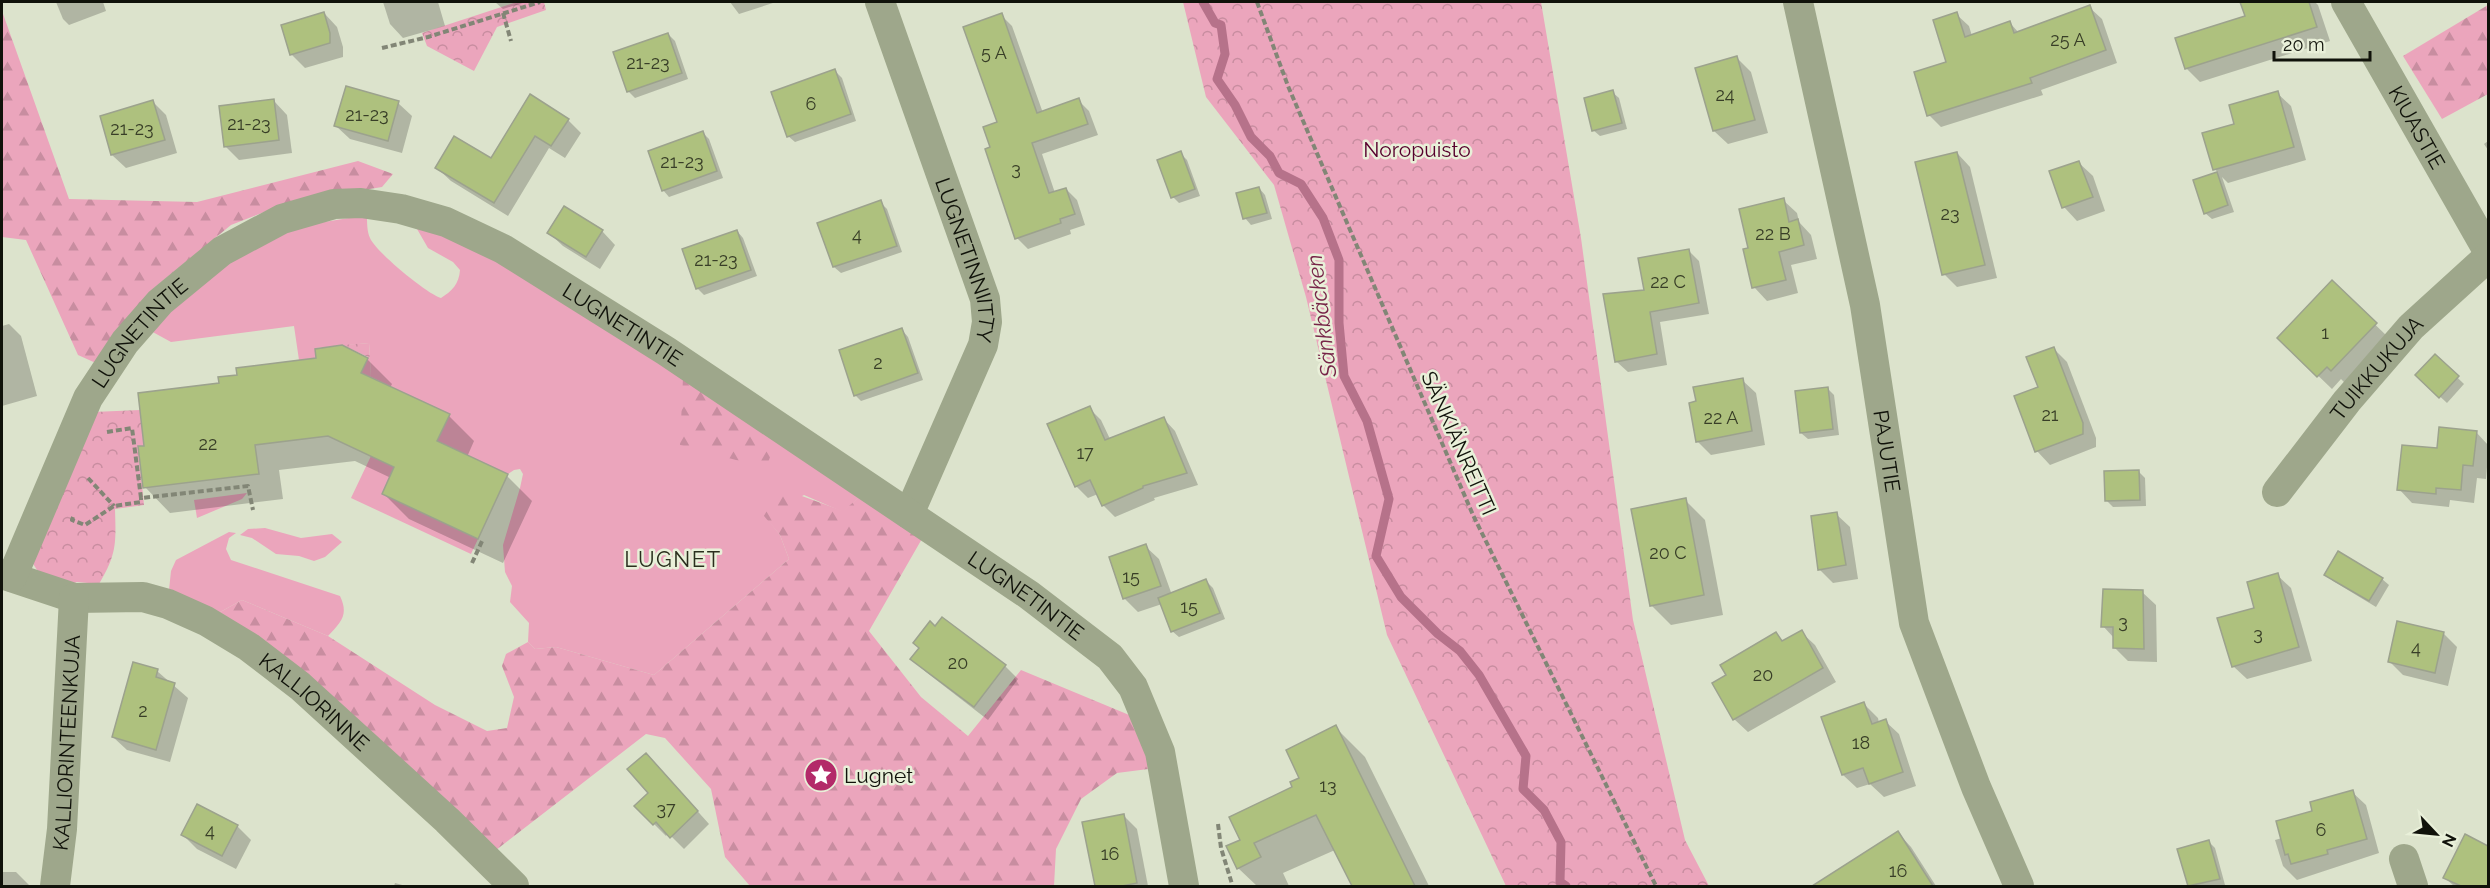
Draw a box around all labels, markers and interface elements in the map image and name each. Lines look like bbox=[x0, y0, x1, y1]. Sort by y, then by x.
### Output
scale bar bbox=[2274, 24, 2370, 62]
house number: 25 A bbox=[2050, 29, 2086, 50]
text: 20 m bbox=[2283, 34, 2325, 55]
house number: 5 A bbox=[981, 42, 1007, 63]
house number: 21-23 bbox=[626, 52, 670, 73]
street label: KIUASTIE bbox=[2384, 81, 2451, 173]
house number: 24 bbox=[1715, 84, 1735, 105]
house number: 6 bbox=[806, 93, 817, 114]
house number: 21-23 bbox=[345, 104, 389, 125]
house number: 21-23 bbox=[227, 113, 271, 134]
house number: 21-23 bbox=[110, 118, 154, 139]
park label: Noropuisto bbox=[1363, 137, 1471, 162]
house number: 21-23 bbox=[660, 151, 704, 172]
house number: 3 bbox=[1011, 158, 1021, 179]
street label: LUGNETINNIITTY bbox=[931, 174, 1000, 345]
house number: 23 bbox=[1941, 203, 1960, 224]
house number: 22 B bbox=[1755, 223, 1791, 244]
house number: 4 bbox=[852, 224, 862, 245]
house number: 21-23 bbox=[694, 249, 738, 270]
water label: Sänkbäcken bbox=[1301, 253, 1342, 380]
house number: 22 C bbox=[1650, 271, 1686, 292]
street label: LUGNETINTIE bbox=[86, 272, 192, 392]
street label: LUGNETINTIE bbox=[558, 277, 688, 371]
street label: TUIKKUKUJA bbox=[2325, 310, 2428, 425]
house number: 1 bbox=[2321, 322, 2329, 343]
house number: 2 bbox=[873, 352, 883, 373]
street label: SÄNKIÄNREITTI bbox=[1416, 367, 1502, 519]
house number: 21 bbox=[2041, 404, 2059, 425]
house number: 22 A bbox=[1704, 407, 1738, 428]
street label: PAJUTIE bbox=[1869, 408, 1906, 494]
house number: 22 bbox=[199, 433, 217, 454]
house number: 17 bbox=[1076, 442, 1094, 463]
house number: 20 C bbox=[1649, 542, 1687, 563]
street label: LUGNETINTIE bbox=[964, 545, 1089, 645]
district label: LUGNET bbox=[624, 546, 722, 572]
house number: 15 bbox=[1122, 566, 1140, 587]
house number: 15 bbox=[1180, 596, 1198, 617]
house number: 3 bbox=[2118, 611, 2128, 632]
house number: 3 bbox=[2253, 623, 2263, 644]
street label: KALLIORINTEENKUJA bbox=[47, 634, 85, 852]
house number: 4 bbox=[2411, 637, 2421, 658]
street label: KALLIORINNE bbox=[255, 647, 375, 756]
house number: 20 bbox=[948, 652, 968, 673]
house number: 20 bbox=[1753, 664, 1773, 685]
house number: 2 bbox=[138, 700, 148, 721]
house number: 18 bbox=[1852, 732, 1870, 753]
place icon: Lugnet bbox=[803, 757, 839, 793]
place label: Lugnet bbox=[844, 763, 913, 788]
house number: 13 bbox=[1319, 775, 1337, 796]
house number: 37 bbox=[656, 798, 676, 819]
north arrow bbox=[2406, 804, 2466, 864]
house number: 6 bbox=[2316, 819, 2327, 840]
house number: 4 bbox=[205, 820, 215, 841]
text: N bbox=[2438, 831, 2460, 850]
house number: 16 bbox=[1101, 843, 1119, 864]
house number: 16 bbox=[1889, 860, 1907, 881]

